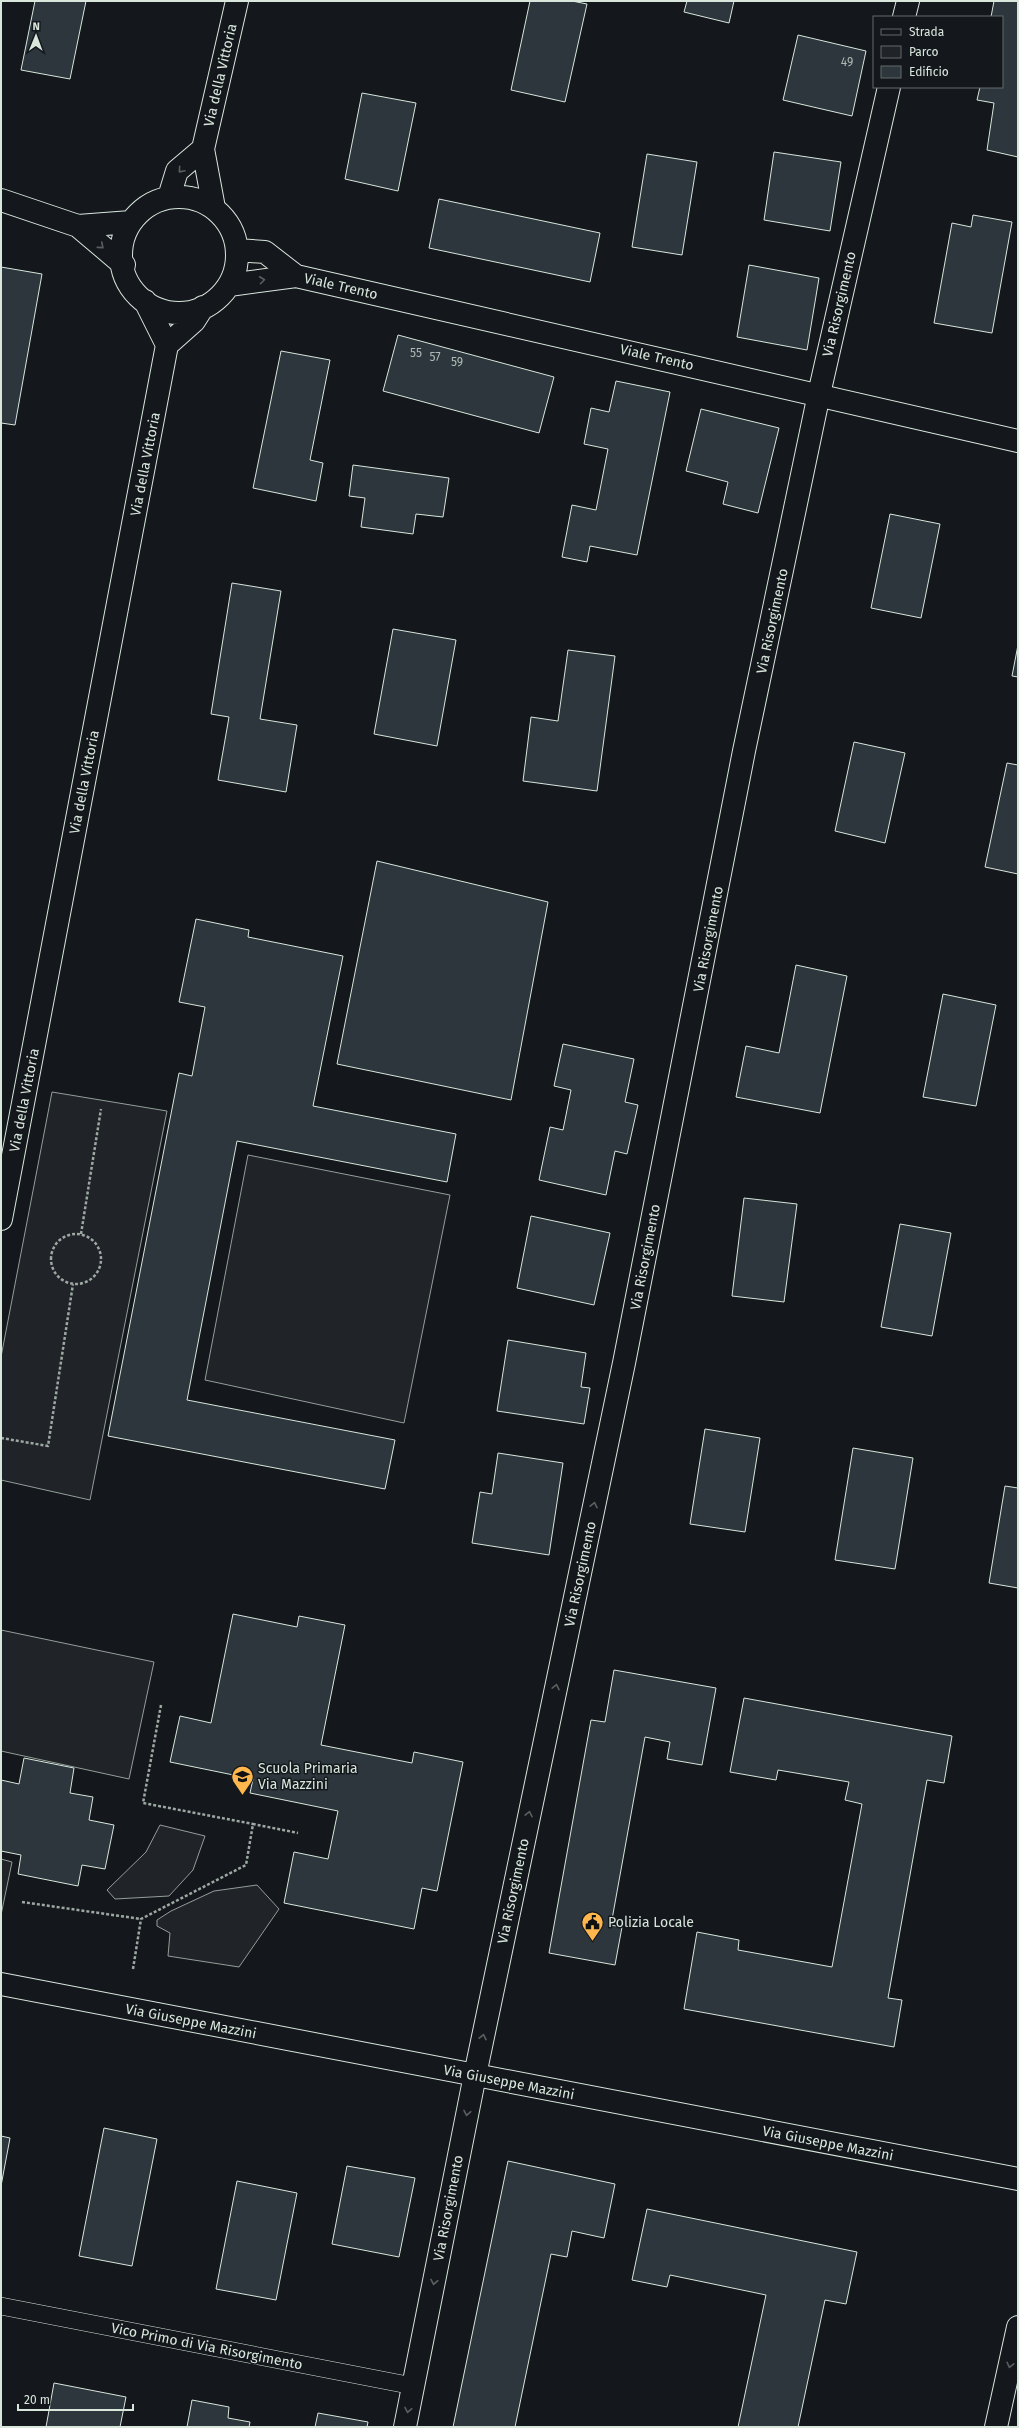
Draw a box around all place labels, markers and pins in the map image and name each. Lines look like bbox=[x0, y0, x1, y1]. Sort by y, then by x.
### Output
place label: Scuola Primaria Via Mazzini bbox=[258, 1760, 358, 1793]
school or university icon: Scuola Primaria Via Mazzini bbox=[229, 1763, 255, 1796]
public building icon: Polizia Locale bbox=[579, 1909, 605, 1942]
place label: Polizia Locale bbox=[608, 1914, 694, 1931]

